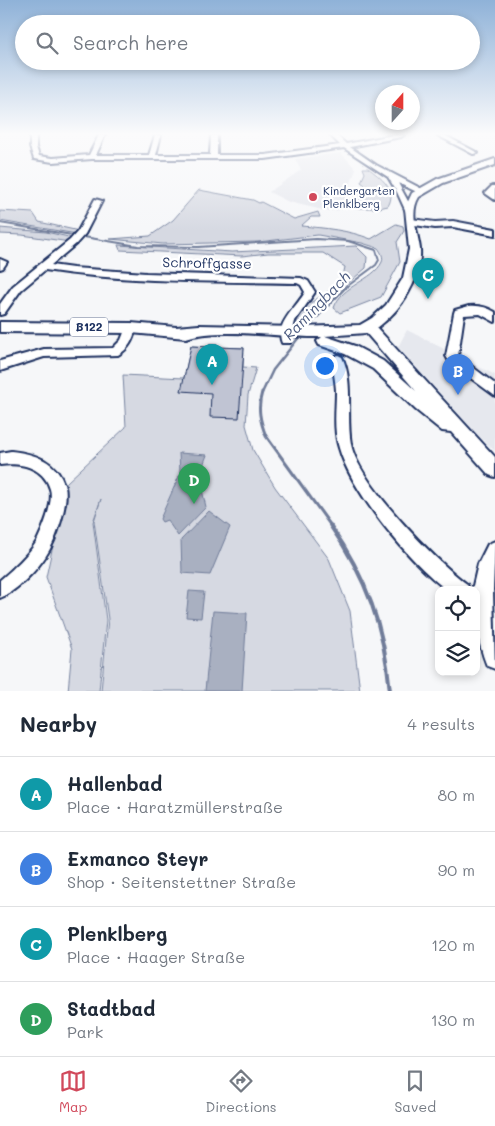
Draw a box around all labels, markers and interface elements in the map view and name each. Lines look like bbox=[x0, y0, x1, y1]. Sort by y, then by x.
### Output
search box bbox=[15, 15, 480, 70]
icon: search bbox=[33, 29, 61, 57]
text: Search here bbox=[73, 30, 189, 55]
north arrow bbox=[375, 85, 420, 130]
place label: Kindergarten Plenklberg bbox=[323, 183, 395, 211]
marker: Kindergarten Plenklberg bbox=[307, 191, 319, 203]
street label: Schroffgasse bbox=[162, 252, 252, 273]
pin: C bbox=[412, 258, 444, 299]
water label: Ramingbach bbox=[278, 266, 354, 344]
road number: B122 bbox=[70, 318, 108, 337]
pin: A bbox=[196, 344, 228, 385]
your location bbox=[312, 353, 338, 379]
pin: B bbox=[442, 354, 474, 395]
pin: D bbox=[178, 463, 210, 504]
map controls bbox=[435, 586, 480, 676]
button: locate bbox=[435, 586, 480, 631]
button: layers bbox=[435, 631, 480, 676]
text: Nearby bbox=[20, 710, 97, 737]
text: 4 results bbox=[407, 713, 475, 734]
text: Hallenbad bbox=[67, 771, 162, 796]
text: A bbox=[30, 784, 42, 805]
text: 80 m bbox=[438, 784, 475, 805]
text: Place · Haratzmüllerstraße bbox=[67, 796, 283, 817]
text: Exmanco Steyr bbox=[67, 846, 208, 871]
text: B bbox=[31, 859, 41, 880]
text: 90 m bbox=[438, 859, 475, 880]
text: Shop · Seitenstettner Straße bbox=[67, 871, 296, 892]
text: Plenklberg bbox=[67, 921, 167, 946]
text: C bbox=[30, 934, 42, 955]
text: 120 m bbox=[431, 934, 475, 955]
text: Place · Haager Straße bbox=[67, 946, 245, 967]
text: Stadtbad bbox=[67, 996, 155, 1021]
text: D bbox=[30, 1009, 42, 1030]
text: 130 m bbox=[431, 1009, 475, 1030]
text: Park bbox=[67, 1021, 103, 1042]
tab: Map bbox=[59, 1067, 87, 1116]
tab: Directions bbox=[205, 1067, 277, 1116]
tab: Saved bbox=[394, 1067, 436, 1116]

